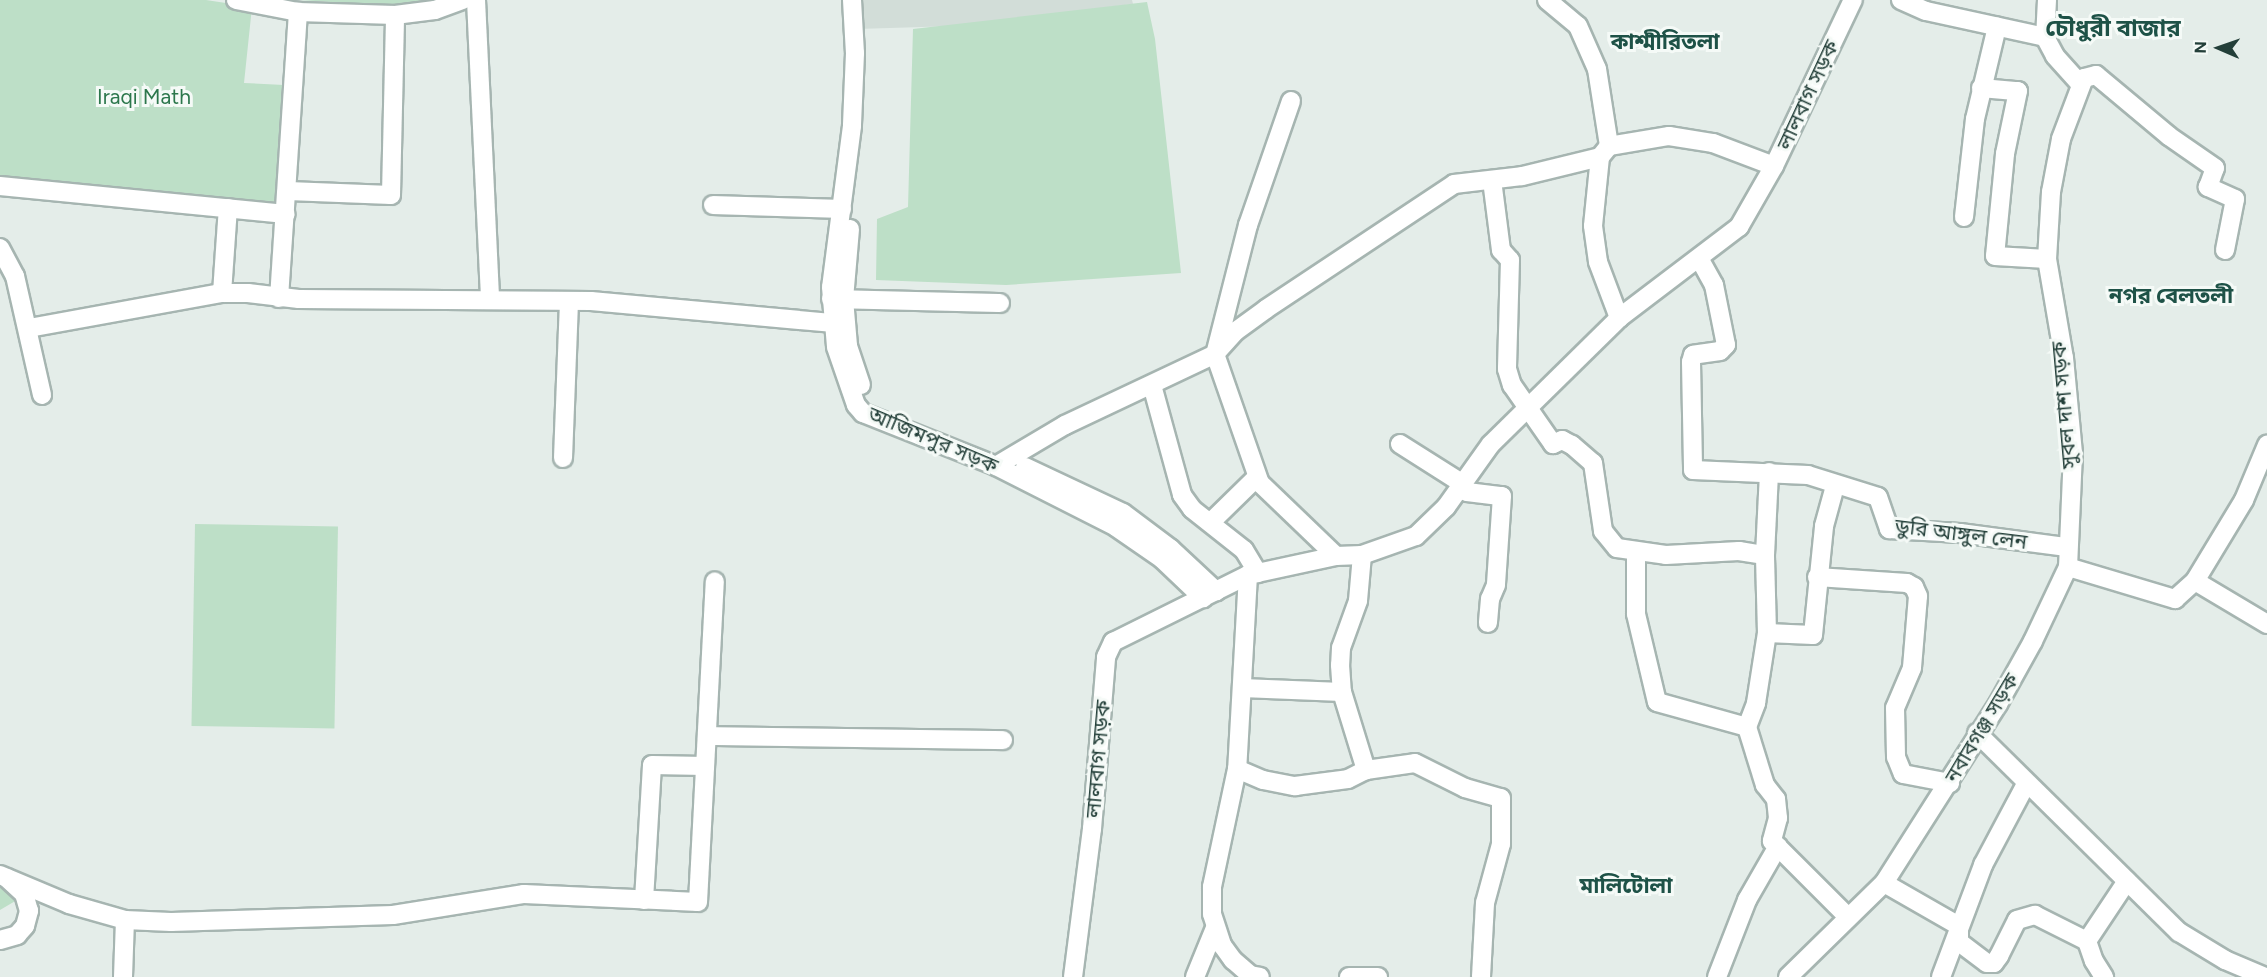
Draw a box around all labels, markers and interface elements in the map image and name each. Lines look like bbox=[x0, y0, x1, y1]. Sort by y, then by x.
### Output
district label: চৌধুরী বাজার bbox=[2045, 14, 2181, 42]
north arrow bbox=[2189, 18, 2249, 78]
district label: কাশ্মীরিতলা bbox=[1610, 29, 1720, 55]
street label: লালবাগ সড়ক bbox=[1772, 36, 1844, 154]
text: N bbox=[2191, 41, 2210, 54]
park label: Iraqi Math bbox=[97, 84, 191, 110]
district label: নগর বেলতলী bbox=[2109, 283, 2233, 309]
street label: সুবল দাশ সড়ক bbox=[2046, 340, 2082, 470]
street label: আজিমপুর সড়ক bbox=[864, 401, 1002, 479]
street label: ডুরি আঙ্গুল লেন bbox=[1893, 513, 2029, 555]
street label: নবাবগঞ্জ সড়ক bbox=[1940, 669, 2024, 787]
street label: লালবাগ সড়ক bbox=[1080, 699, 1116, 819]
district label: মালিটোলা bbox=[1580, 873, 1672, 899]

